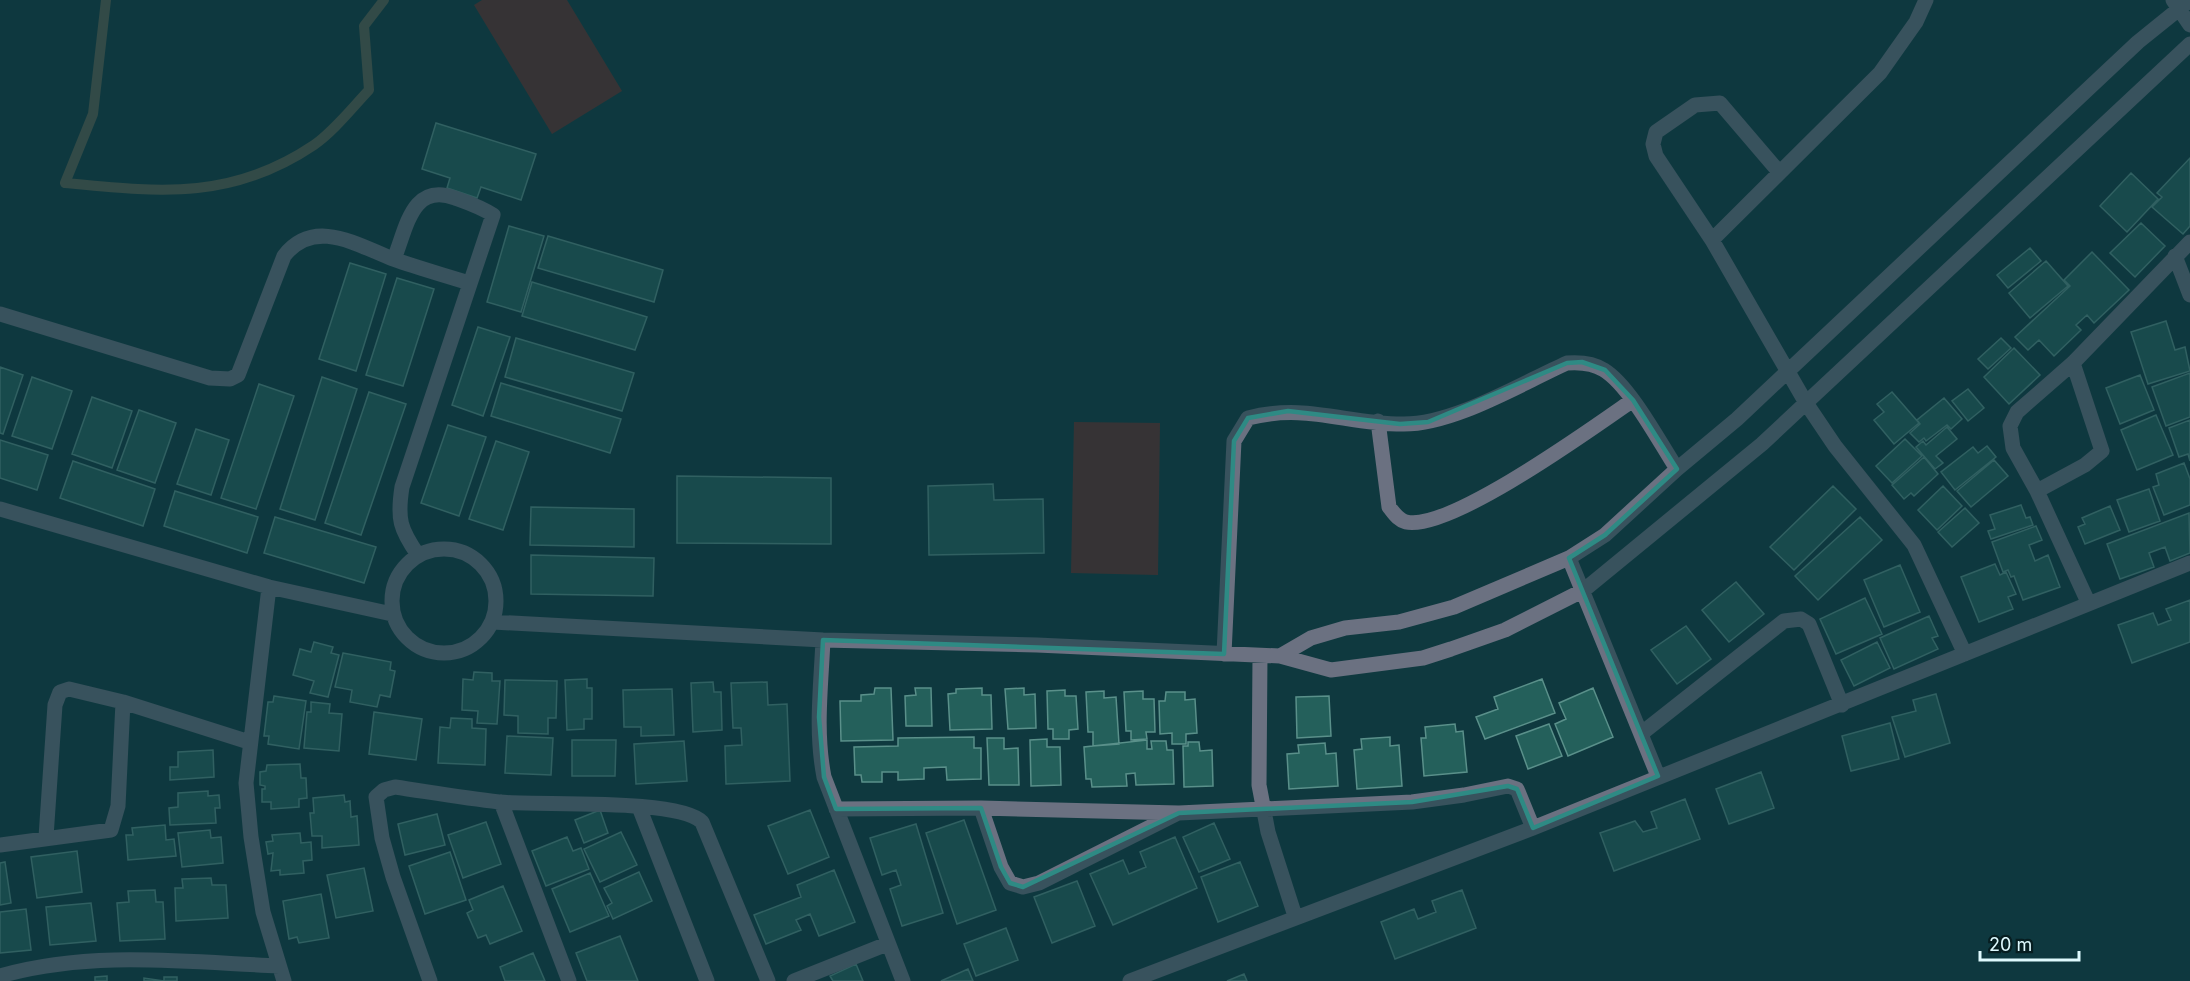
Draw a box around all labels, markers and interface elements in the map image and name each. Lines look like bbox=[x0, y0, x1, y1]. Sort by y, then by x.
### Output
scale bar bbox=[1980, 924, 2079, 962]
text: 20 m bbox=[1989, 934, 2032, 955]

